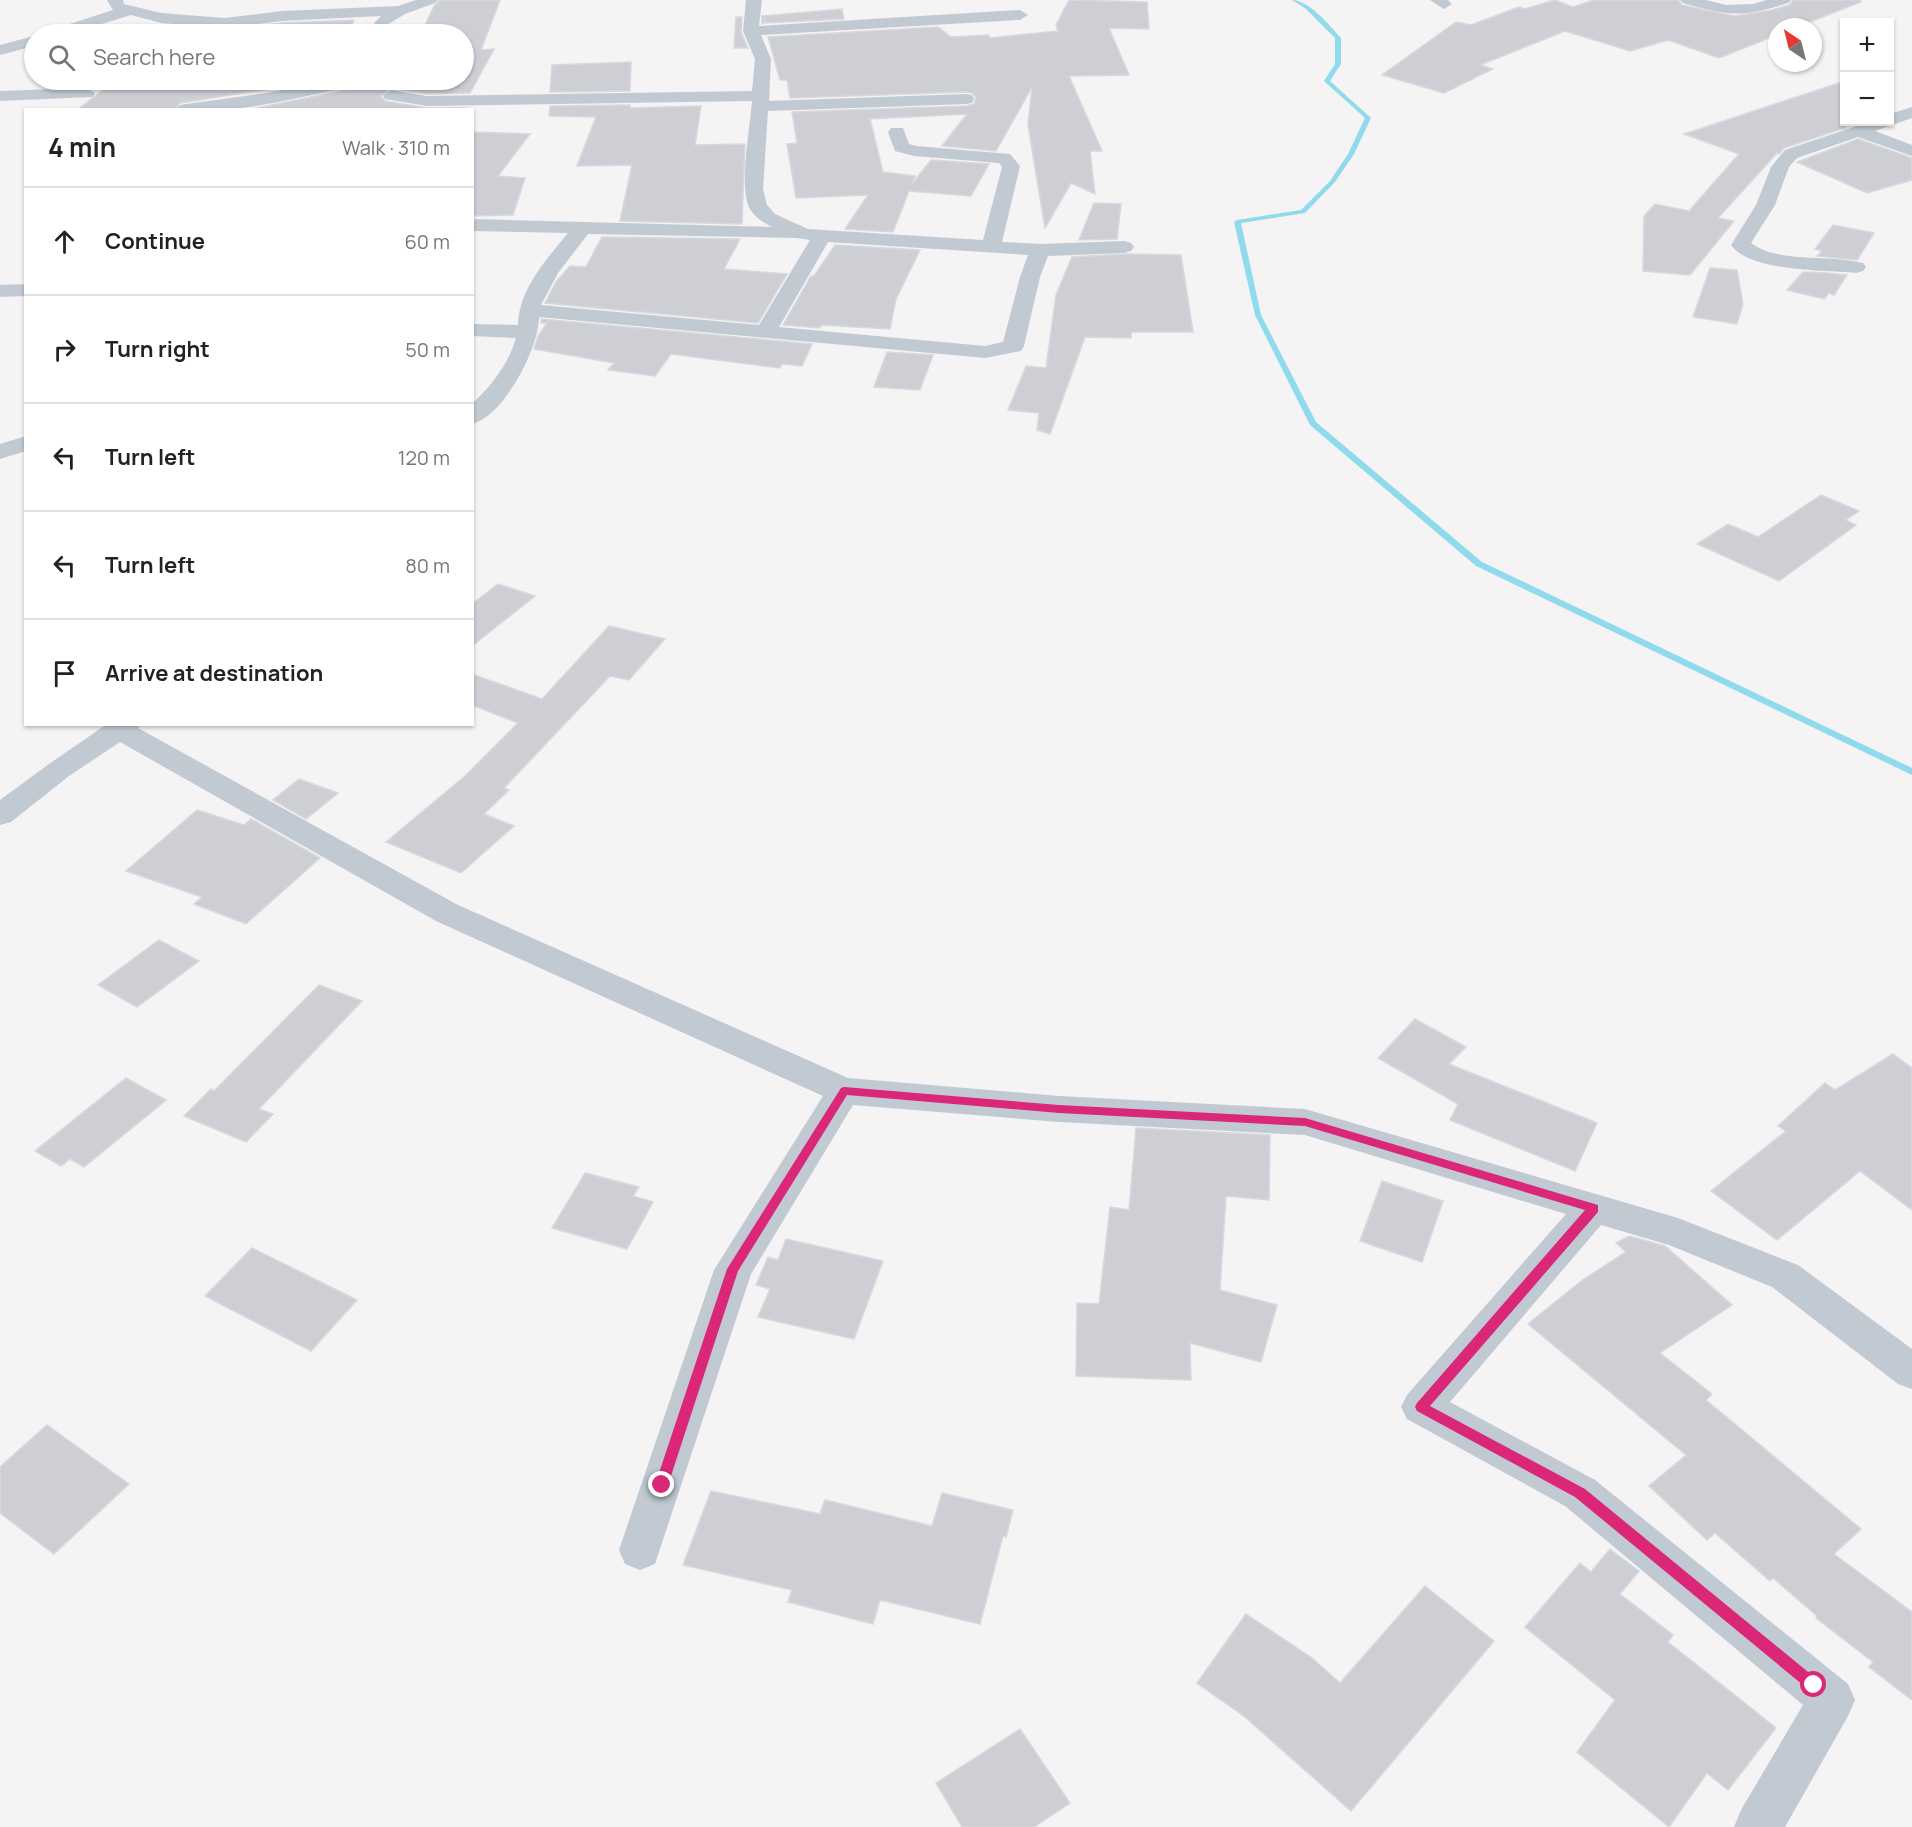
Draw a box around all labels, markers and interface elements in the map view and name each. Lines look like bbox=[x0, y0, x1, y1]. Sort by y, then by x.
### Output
north arrow bbox=[1768, 18, 1822, 72]
map controls bbox=[1840, 18, 1894, 126]
button: + bbox=[1840, 18, 1894, 72]
search box bbox=[24, 24, 474, 90]
icon: search bbox=[45, 41, 78, 74]
text: Search here bbox=[93, 42, 215, 72]
button: − bbox=[1840, 72, 1894, 126]
text: 4 min bbox=[48, 129, 116, 165]
text: Walk · 310 m bbox=[342, 134, 450, 161]
icon: ahead bbox=[48, 225, 81, 258]
text: Continue bbox=[105, 226, 205, 256]
text: 60 m bbox=[404, 228, 450, 255]
icon: right bbox=[48, 333, 81, 366]
text: Turn right bbox=[105, 334, 210, 364]
text: 50 m bbox=[405, 336, 450, 363]
icon: left bbox=[48, 441, 81, 474]
text: Turn left bbox=[105, 442, 195, 472]
text: 120 m bbox=[398, 444, 450, 471]
icon: left bbox=[48, 549, 81, 582]
text: Turn left bbox=[105, 550, 195, 580]
text: 80 m bbox=[405, 552, 450, 579]
icon: arrive bbox=[48, 657, 81, 690]
text: Arrive at destination bbox=[105, 658, 323, 688]
route end bbox=[648, 1471, 674, 1497]
route start bbox=[1800, 1671, 1826, 1697]

